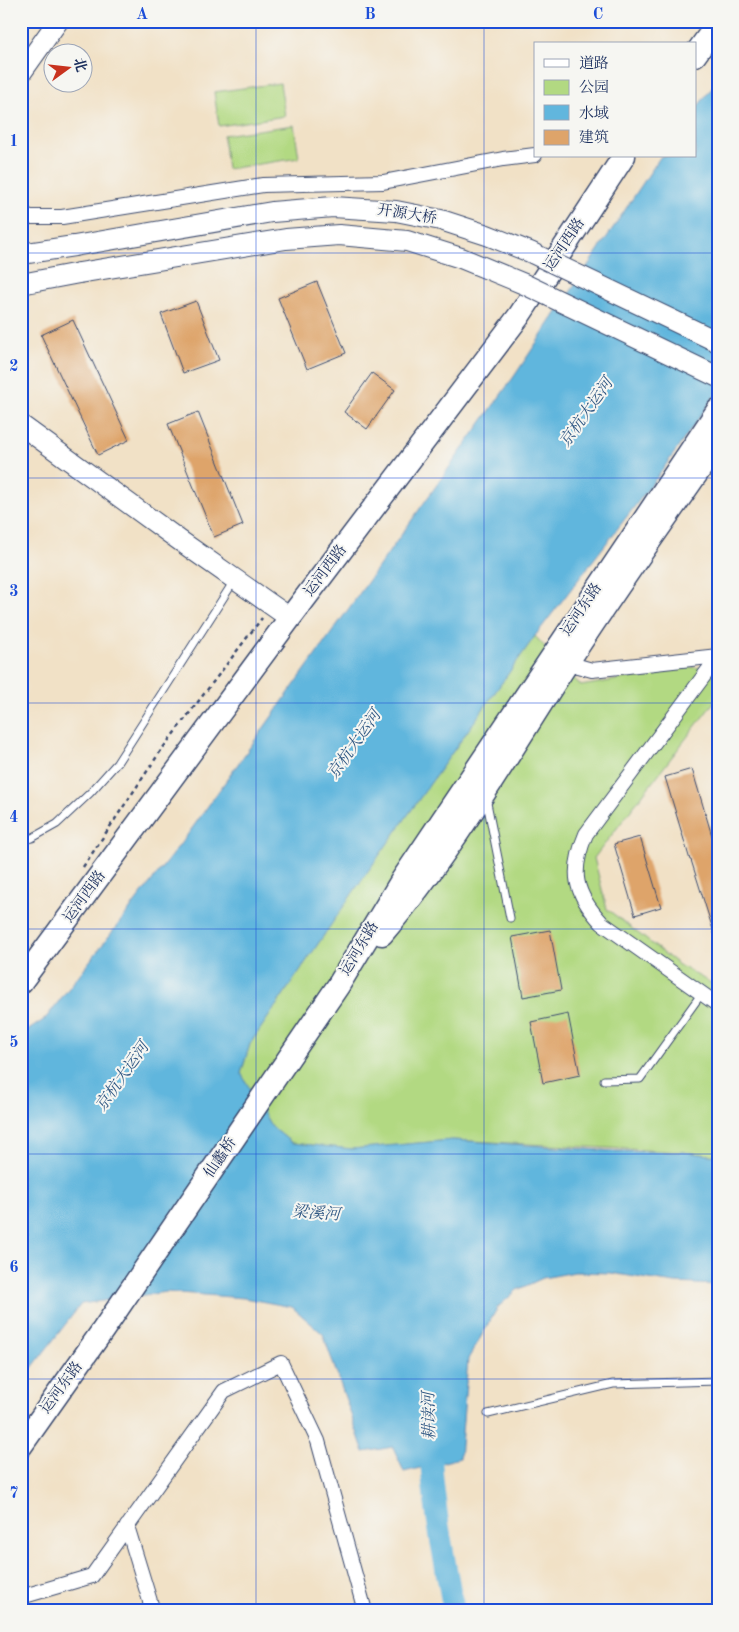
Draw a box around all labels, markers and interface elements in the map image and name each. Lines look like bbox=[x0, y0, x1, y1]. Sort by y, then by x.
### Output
text: A bbox=[136, 7, 148, 23]
text: B bbox=[364, 7, 376, 23]
text: C bbox=[593, 7, 603, 23]
north arrow bbox=[42, 42, 92, 92]
legend bbox=[534, 42, 696, 158]
text: 道路 bbox=[579, 55, 609, 72]
text: 北 bbox=[71, 56, 89, 73]
text: 公园 bbox=[579, 79, 609, 96]
text: 水域 bbox=[579, 105, 609, 122]
text: 建筑 bbox=[579, 129, 609, 146]
text: 1 bbox=[9, 134, 19, 150]
street label: 开源大桥 bbox=[376, 201, 438, 227]
street label: 运河西路 bbox=[540, 215, 588, 274]
text: 2 bbox=[9, 359, 19, 375]
water label: 京杭大运河 bbox=[556, 372, 618, 450]
street label: 运河西路 bbox=[300, 541, 350, 599]
street label: 运河东路 bbox=[557, 580, 605, 639]
text: 3 bbox=[9, 584, 19, 600]
water label: 京杭大运河 bbox=[324, 704, 386, 782]
text: 4 bbox=[9, 810, 19, 826]
street label: 运河西路 bbox=[60, 867, 109, 926]
street label: 运河东路 bbox=[336, 918, 382, 979]
text: 5 bbox=[9, 1035, 19, 1051]
water label: 京杭大运河 bbox=[92, 1036, 154, 1114]
street label: 仙蠡桥 bbox=[201, 1134, 240, 1181]
water label: 梁溪河 bbox=[291, 1202, 344, 1224]
text: 6 bbox=[9, 1260, 19, 1276]
street label: 运河东路 bbox=[37, 1358, 86, 1417]
water label: 耕读河 bbox=[420, 1389, 438, 1440]
text: 7 bbox=[9, 1486, 19, 1502]

